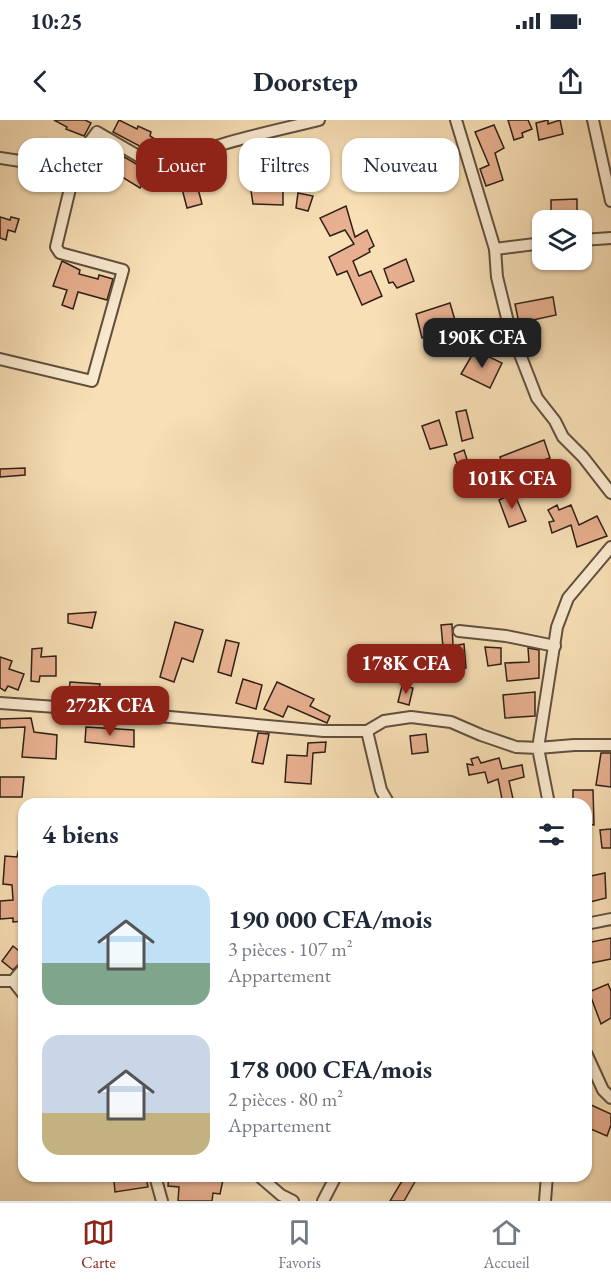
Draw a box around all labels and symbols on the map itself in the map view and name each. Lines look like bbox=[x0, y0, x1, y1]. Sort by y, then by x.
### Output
pin: 190K CFA bbox=[420, 318, 544, 369]
pin: 101K CFA bbox=[450, 459, 574, 510]
pin: 178K CFA bbox=[344, 644, 468, 695]
pin: 272K CFA bbox=[48, 686, 172, 737]

